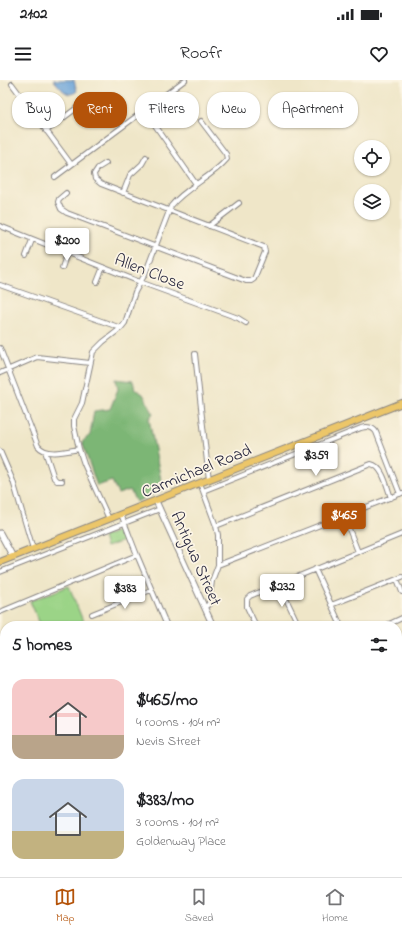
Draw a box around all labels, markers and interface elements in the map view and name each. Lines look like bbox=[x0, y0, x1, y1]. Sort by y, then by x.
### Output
text: 21:02 bbox=[20, 3, 47, 25]
text: Roofr bbox=[180, 41, 222, 67]
icon: menu bbox=[12, 43, 34, 65]
icon: heart bbox=[368, 43, 390, 65]
chip: Buy bbox=[12, 92, 65, 128]
chip: Rent bbox=[73, 92, 127, 128]
chip: Filters bbox=[135, 92, 199, 128]
chip: New bbox=[207, 92, 260, 128]
chip: Apartment bbox=[268, 92, 358, 128]
map controls bbox=[354, 140, 390, 220]
button: locate bbox=[354, 140, 390, 176]
button: layers bbox=[354, 184, 390, 220]
pin: $200 bbox=[43, 228, 91, 262]
text: $200 bbox=[54, 231, 80, 250]
street label: Allen Close bbox=[111, 248, 189, 297]
street label: Carmichael Road bbox=[138, 438, 256, 505]
pin: $359 bbox=[292, 443, 340, 477]
text: $359 bbox=[304, 446, 328, 465]
pin: $465 bbox=[320, 503, 368, 537]
text: $465 bbox=[331, 506, 357, 525]
street label: Antigua Street bbox=[162, 507, 228, 611]
pin: $232 bbox=[258, 574, 306, 608]
pin: $383 bbox=[101, 576, 149, 610]
text: $232 bbox=[269, 577, 295, 596]
text: $383 bbox=[113, 579, 137, 598]
text: 5 homes bbox=[12, 633, 72, 658]
icon: filters bbox=[368, 634, 390, 656]
text: $465/mo bbox=[136, 688, 198, 713]
icon: home bbox=[44, 695, 92, 743]
text: 4 rooms · 104 m² bbox=[136, 713, 220, 732]
text: Nevis Street bbox=[136, 732, 201, 751]
text: $383/mo bbox=[136, 788, 194, 813]
icon: home bbox=[44, 795, 92, 843]
text: 3 rooms · 101 m² bbox=[136, 813, 219, 832]
text: Goldenway Place bbox=[136, 832, 226, 851]
tab: Map bbox=[54, 886, 76, 926]
tab: Saved bbox=[185, 886, 214, 926]
tab: Home bbox=[322, 886, 348, 926]

